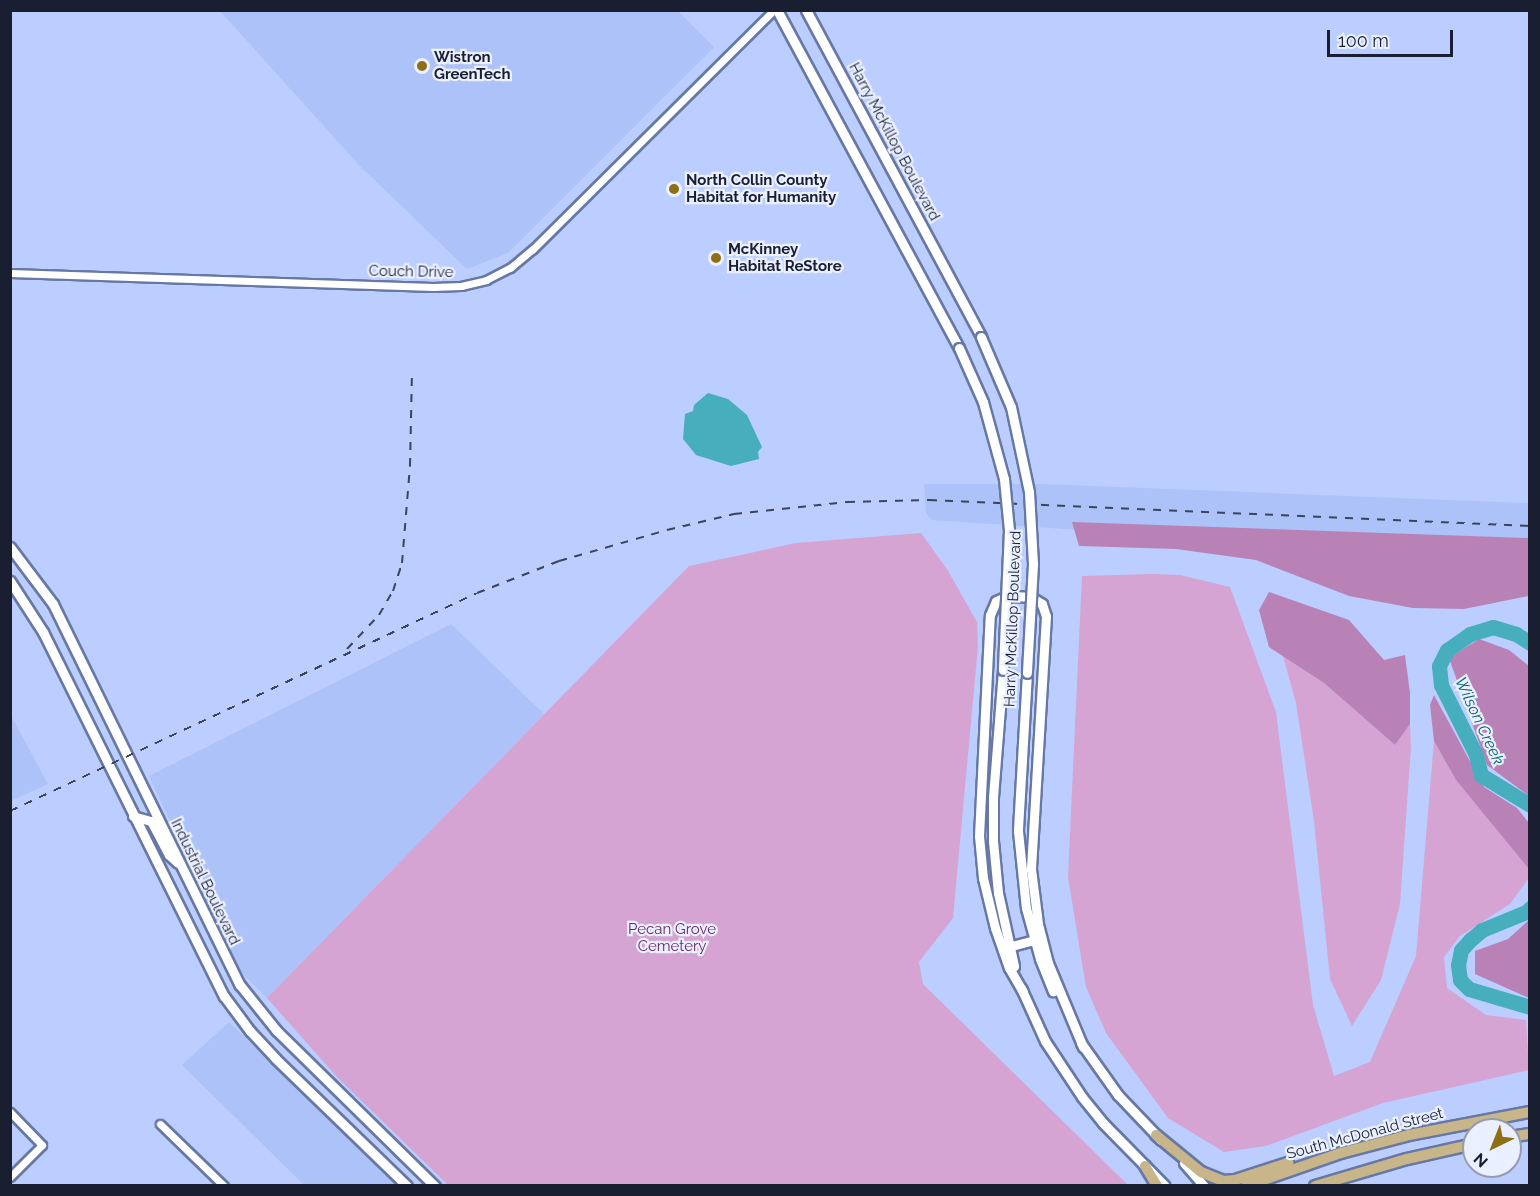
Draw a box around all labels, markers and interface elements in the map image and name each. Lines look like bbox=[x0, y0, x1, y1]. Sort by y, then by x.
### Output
scale bar bbox=[1330, 18, 1456, 56]
text: 100 m bbox=[1338, 30, 1389, 51]
place label: Wistron GreenTech bbox=[434, 48, 511, 83]
marker: Wistron GreenTech bbox=[415, 59, 429, 73]
street label: Harry McKillop Boulevard bbox=[845, 60, 943, 224]
place label: North Collin County Habitat for Humanity bbox=[686, 171, 837, 206]
marker: North Collin County Habitat for Humanity bbox=[667, 182, 681, 196]
place label: McKinney Habitat ReStore bbox=[728, 240, 842, 275]
marker: McKinney Habitat ReStore bbox=[709, 251, 723, 265]
street label: Couch Drive bbox=[368, 262, 454, 282]
street label: Harry McKillop Boulevard bbox=[1001, 530, 1025, 708]
water label: Wilson Creek bbox=[1450, 674, 1508, 768]
street label: Industrial Boulevard bbox=[167, 816, 243, 948]
park label: Pecan Grove Cemetery bbox=[628, 920, 716, 955]
street label: South McDonald Street bbox=[1285, 1104, 1445, 1164]
north arrow bbox=[1462, 1118, 1522, 1178]
text: N bbox=[1470, 1149, 1492, 1171]

